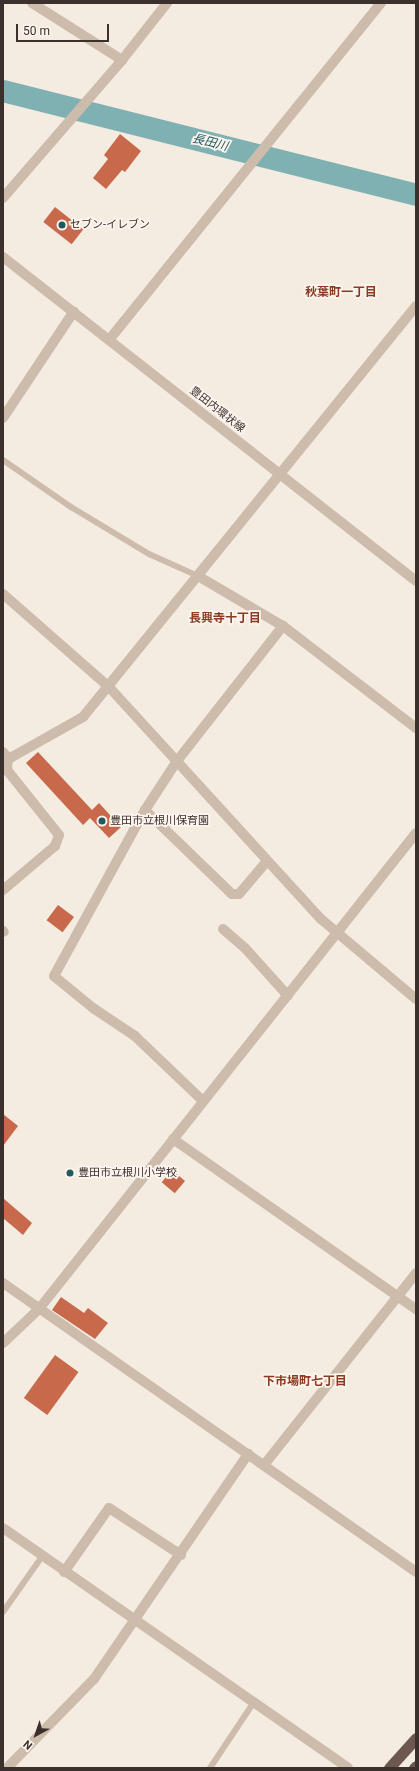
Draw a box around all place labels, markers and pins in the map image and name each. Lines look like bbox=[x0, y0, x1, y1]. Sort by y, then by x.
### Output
place label: セブン-イレブン bbox=[70, 218, 150, 232]
marker: セブン-イレブン bbox=[57, 220, 67, 230]
place label: 豊田市立根川保育園 bbox=[110, 814, 209, 828]
marker: 豊田市立根川保育園 bbox=[97, 816, 107, 826]
place label: 豊田市立根川小学校 bbox=[78, 1166, 177, 1180]
marker: 豊田市立根川小学校 bbox=[65, 1168, 75, 1178]

